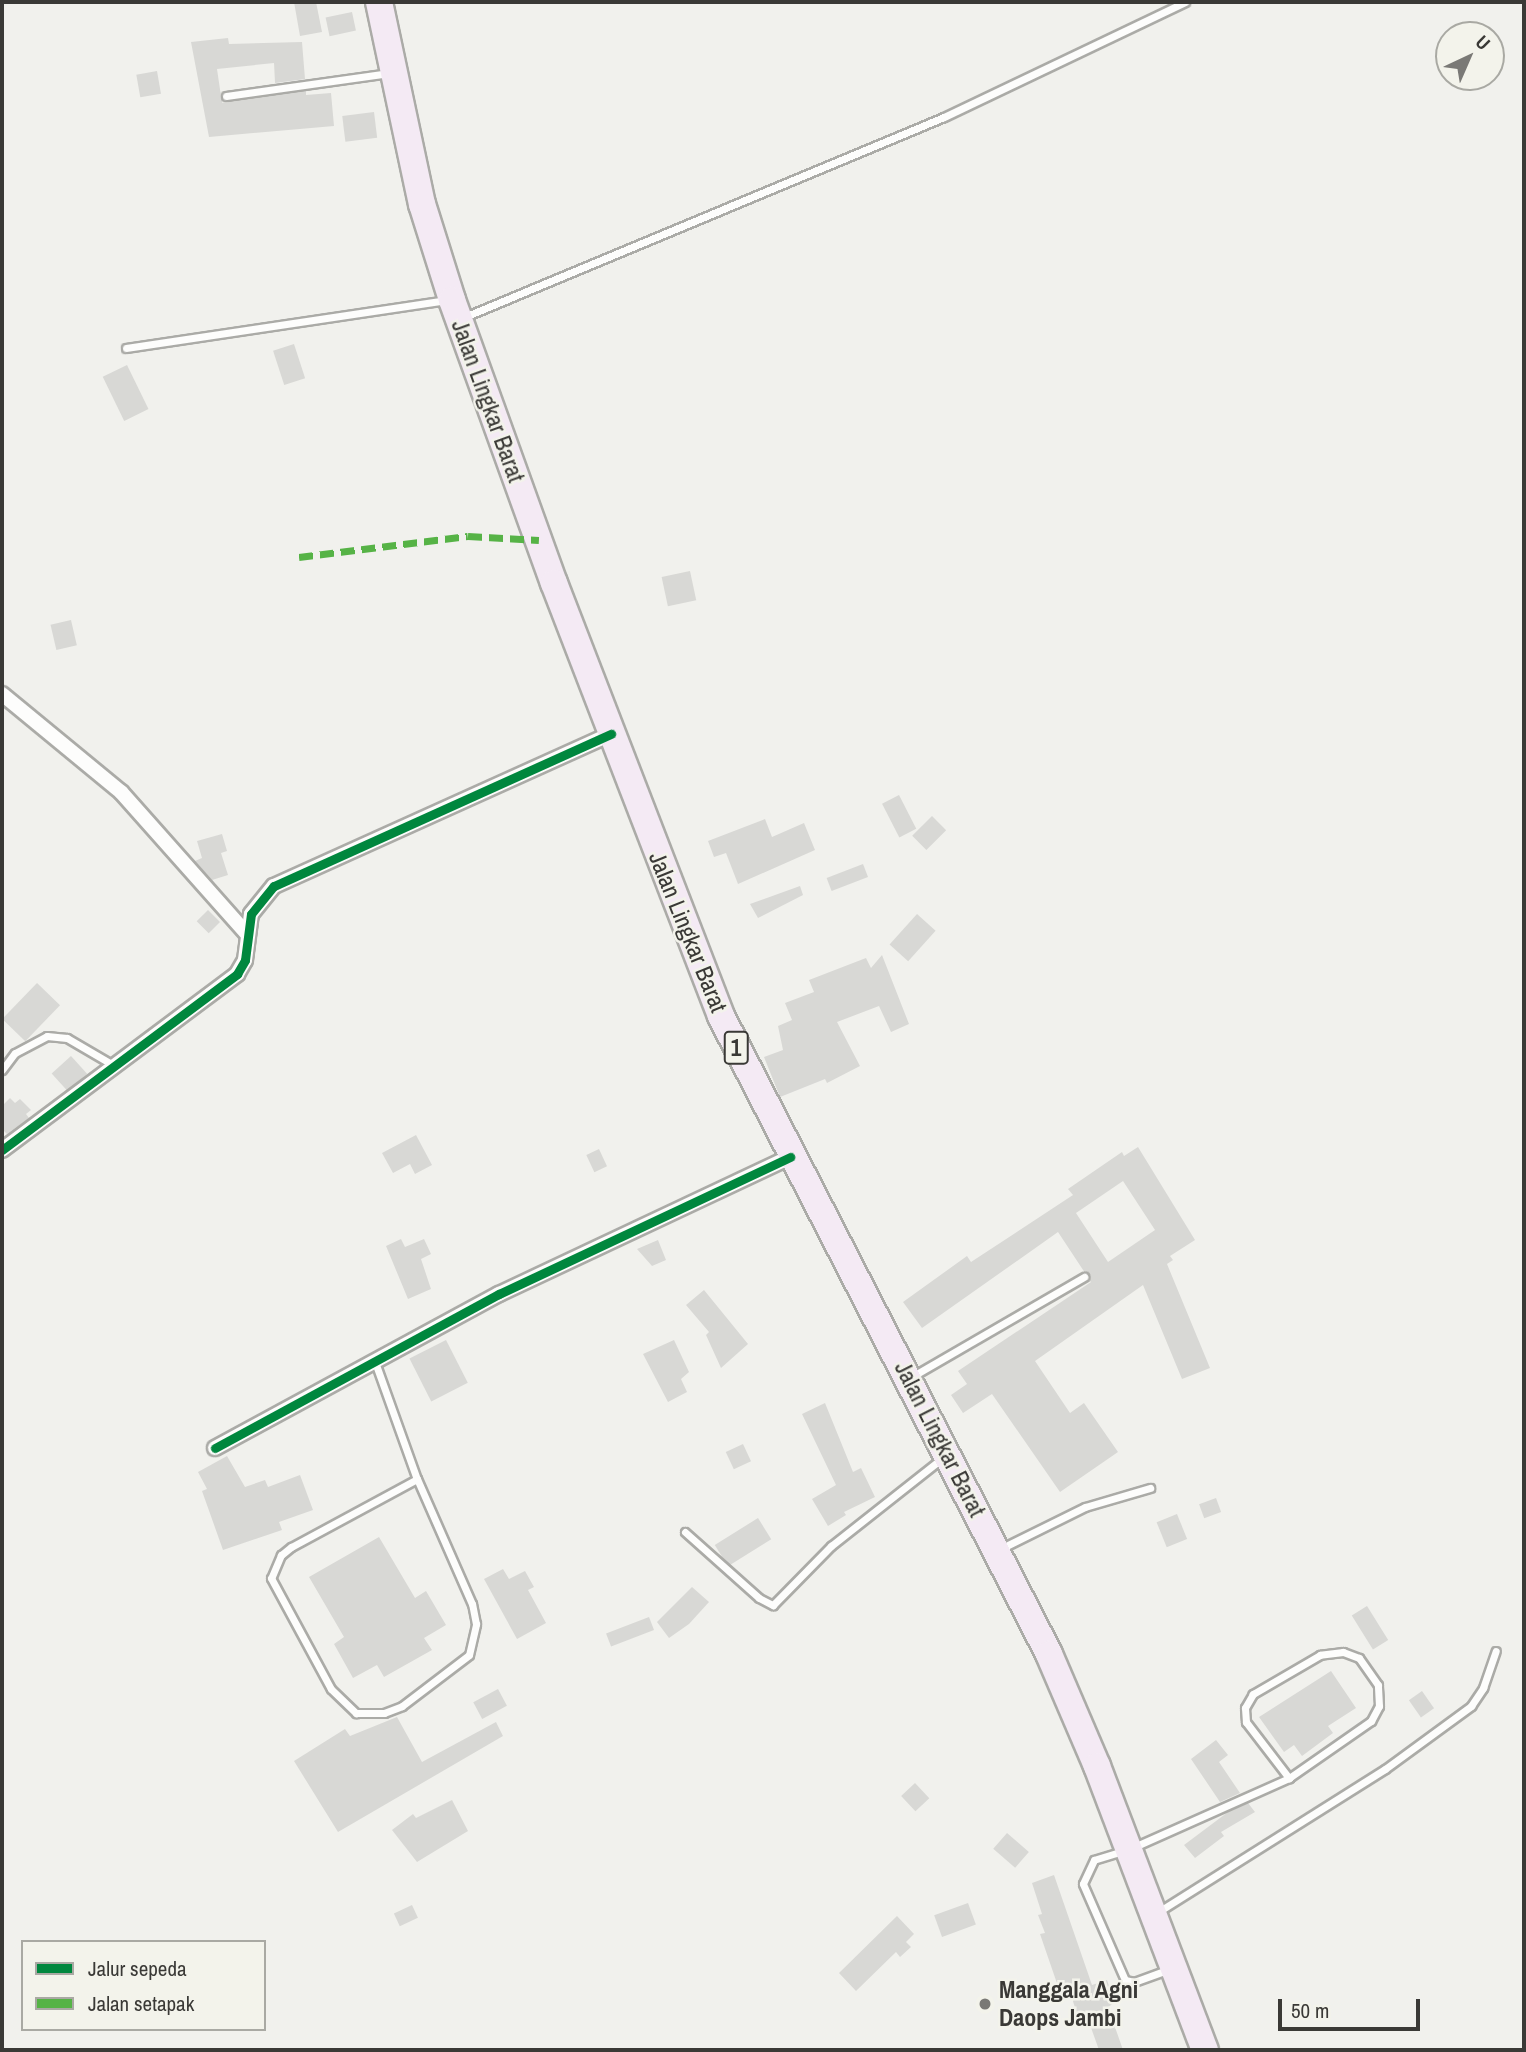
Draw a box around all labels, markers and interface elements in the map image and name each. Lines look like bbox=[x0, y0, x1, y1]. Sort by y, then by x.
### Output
north arrow bbox=[1435, 21, 1505, 91]
text: U bbox=[1470, 29, 1496, 56]
street label: Jalan Lingkar Barat bbox=[445, 316, 531, 486]
street label: Jalan Lingkar Barat bbox=[643, 847, 733, 1017]
road number: 1 bbox=[724, 1028, 748, 1068]
street label: Jalan Lingkar Barat bbox=[888, 1356, 992, 1522]
legend bbox=[21, 1940, 266, 2031]
text: Jalur sepeda bbox=[88, 1954, 187, 1983]
place label: Manggala Agni Daops Jambi bbox=[999, 1976, 1139, 2032]
scale bar bbox=[1281, 1986, 1423, 2030]
text: Jalan setapak bbox=[88, 1989, 194, 2018]
marker: Manggala Agni Daops Jambi bbox=[977, 1996, 993, 2012]
text: 50 m bbox=[1291, 1996, 1329, 2025]

